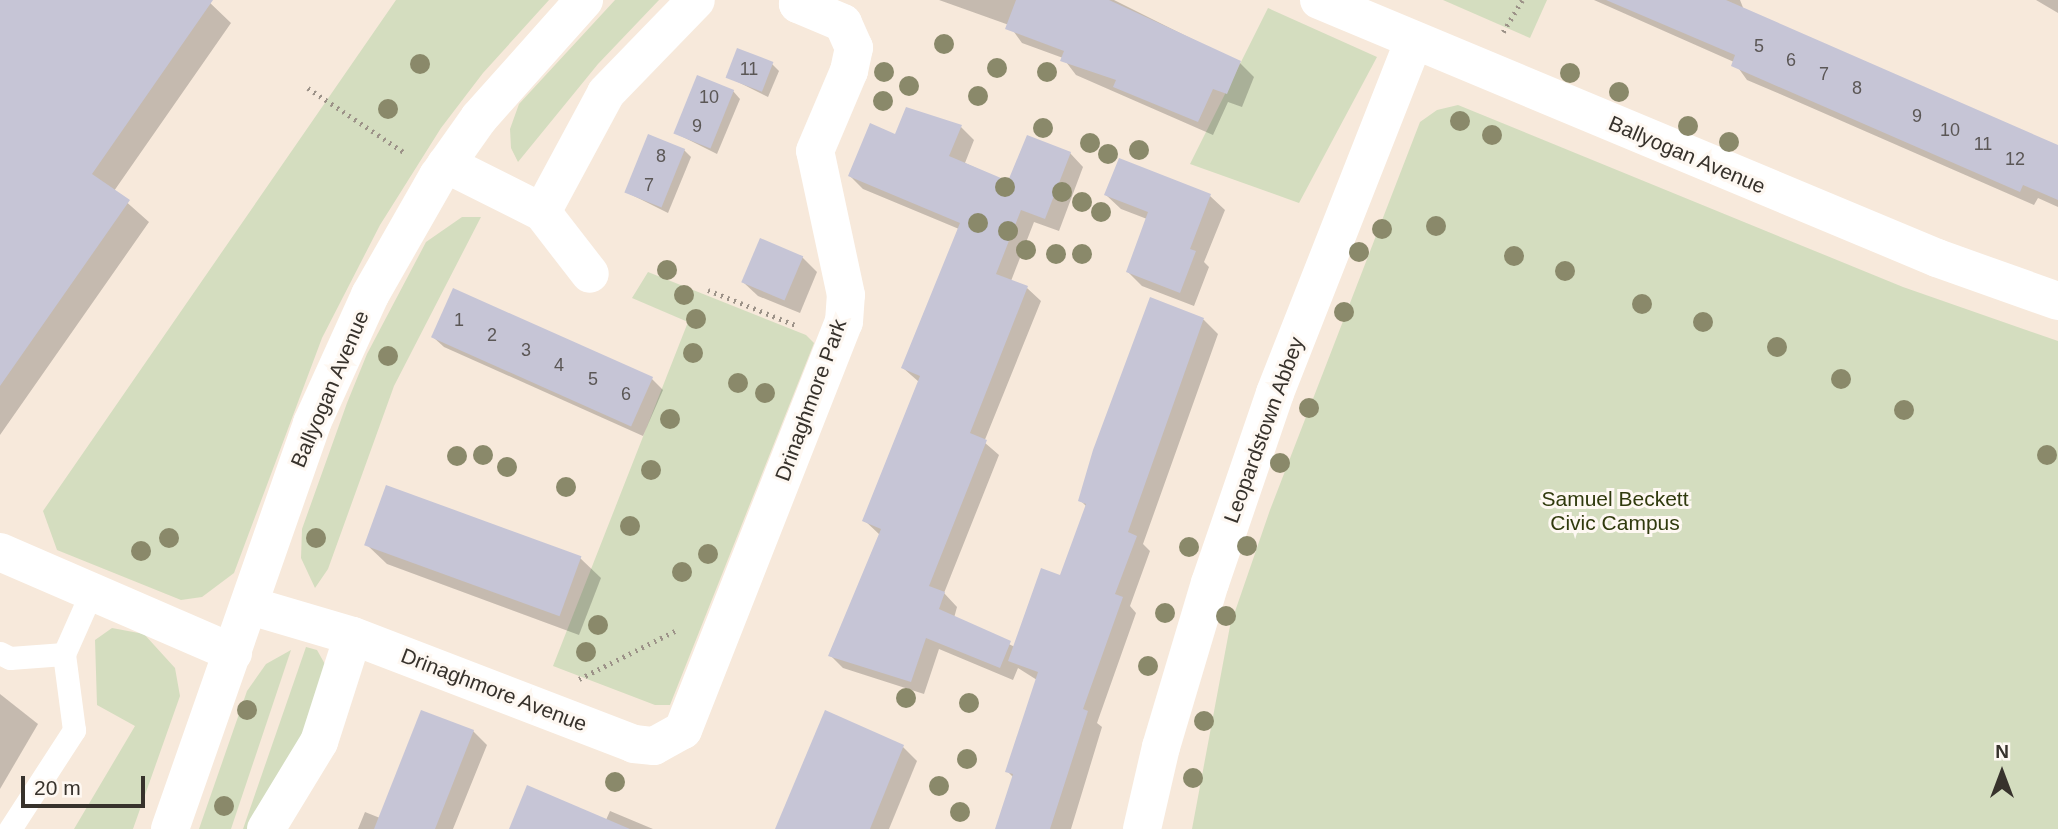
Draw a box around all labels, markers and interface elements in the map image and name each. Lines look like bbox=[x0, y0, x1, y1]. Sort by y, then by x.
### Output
house number: 5 bbox=[1754, 35, 1764, 57]
house number: 6 bbox=[1786, 49, 1796, 71]
house number: 11 bbox=[740, 58, 758, 80]
house number: 7 bbox=[1819, 63, 1829, 85]
house number: 8 bbox=[1852, 77, 1862, 99]
house number: 10 bbox=[699, 86, 719, 108]
house number: 9 bbox=[1912, 105, 1922, 127]
street label: Ballyogan Avenue bbox=[1604, 110, 1770, 200]
house number: 9 bbox=[692, 115, 702, 137]
house number: 10 bbox=[1940, 119, 1960, 141]
house number: 11 bbox=[1974, 133, 1992, 155]
house number: 8 bbox=[656, 145, 666, 167]
house number: 12 bbox=[2005, 148, 2025, 170]
house number: 7 bbox=[644, 174, 654, 196]
street label: Ballyogan Avenue bbox=[285, 306, 375, 472]
house number: 1 bbox=[454, 309, 464, 331]
street label: Drinaghmore Park bbox=[770, 316, 852, 484]
house number: 2 bbox=[487, 324, 497, 346]
street label: Leopardstown Abbey bbox=[1218, 333, 1310, 527]
house number: 3 bbox=[521, 339, 531, 361]
house number: 4 bbox=[554, 354, 564, 376]
house number: 5 bbox=[588, 368, 598, 390]
house number: 6 bbox=[621, 383, 631, 405]
park label: Samuel Beckett Civic Campus bbox=[1541, 486, 1689, 536]
street label: Drinaghmore Avenue bbox=[397, 643, 591, 737]
north arrow bbox=[1967, 738, 2037, 808]
text: N bbox=[1995, 741, 2009, 762]
scale bar bbox=[24, 762, 149, 806]
text: 20 m bbox=[34, 776, 81, 799]

